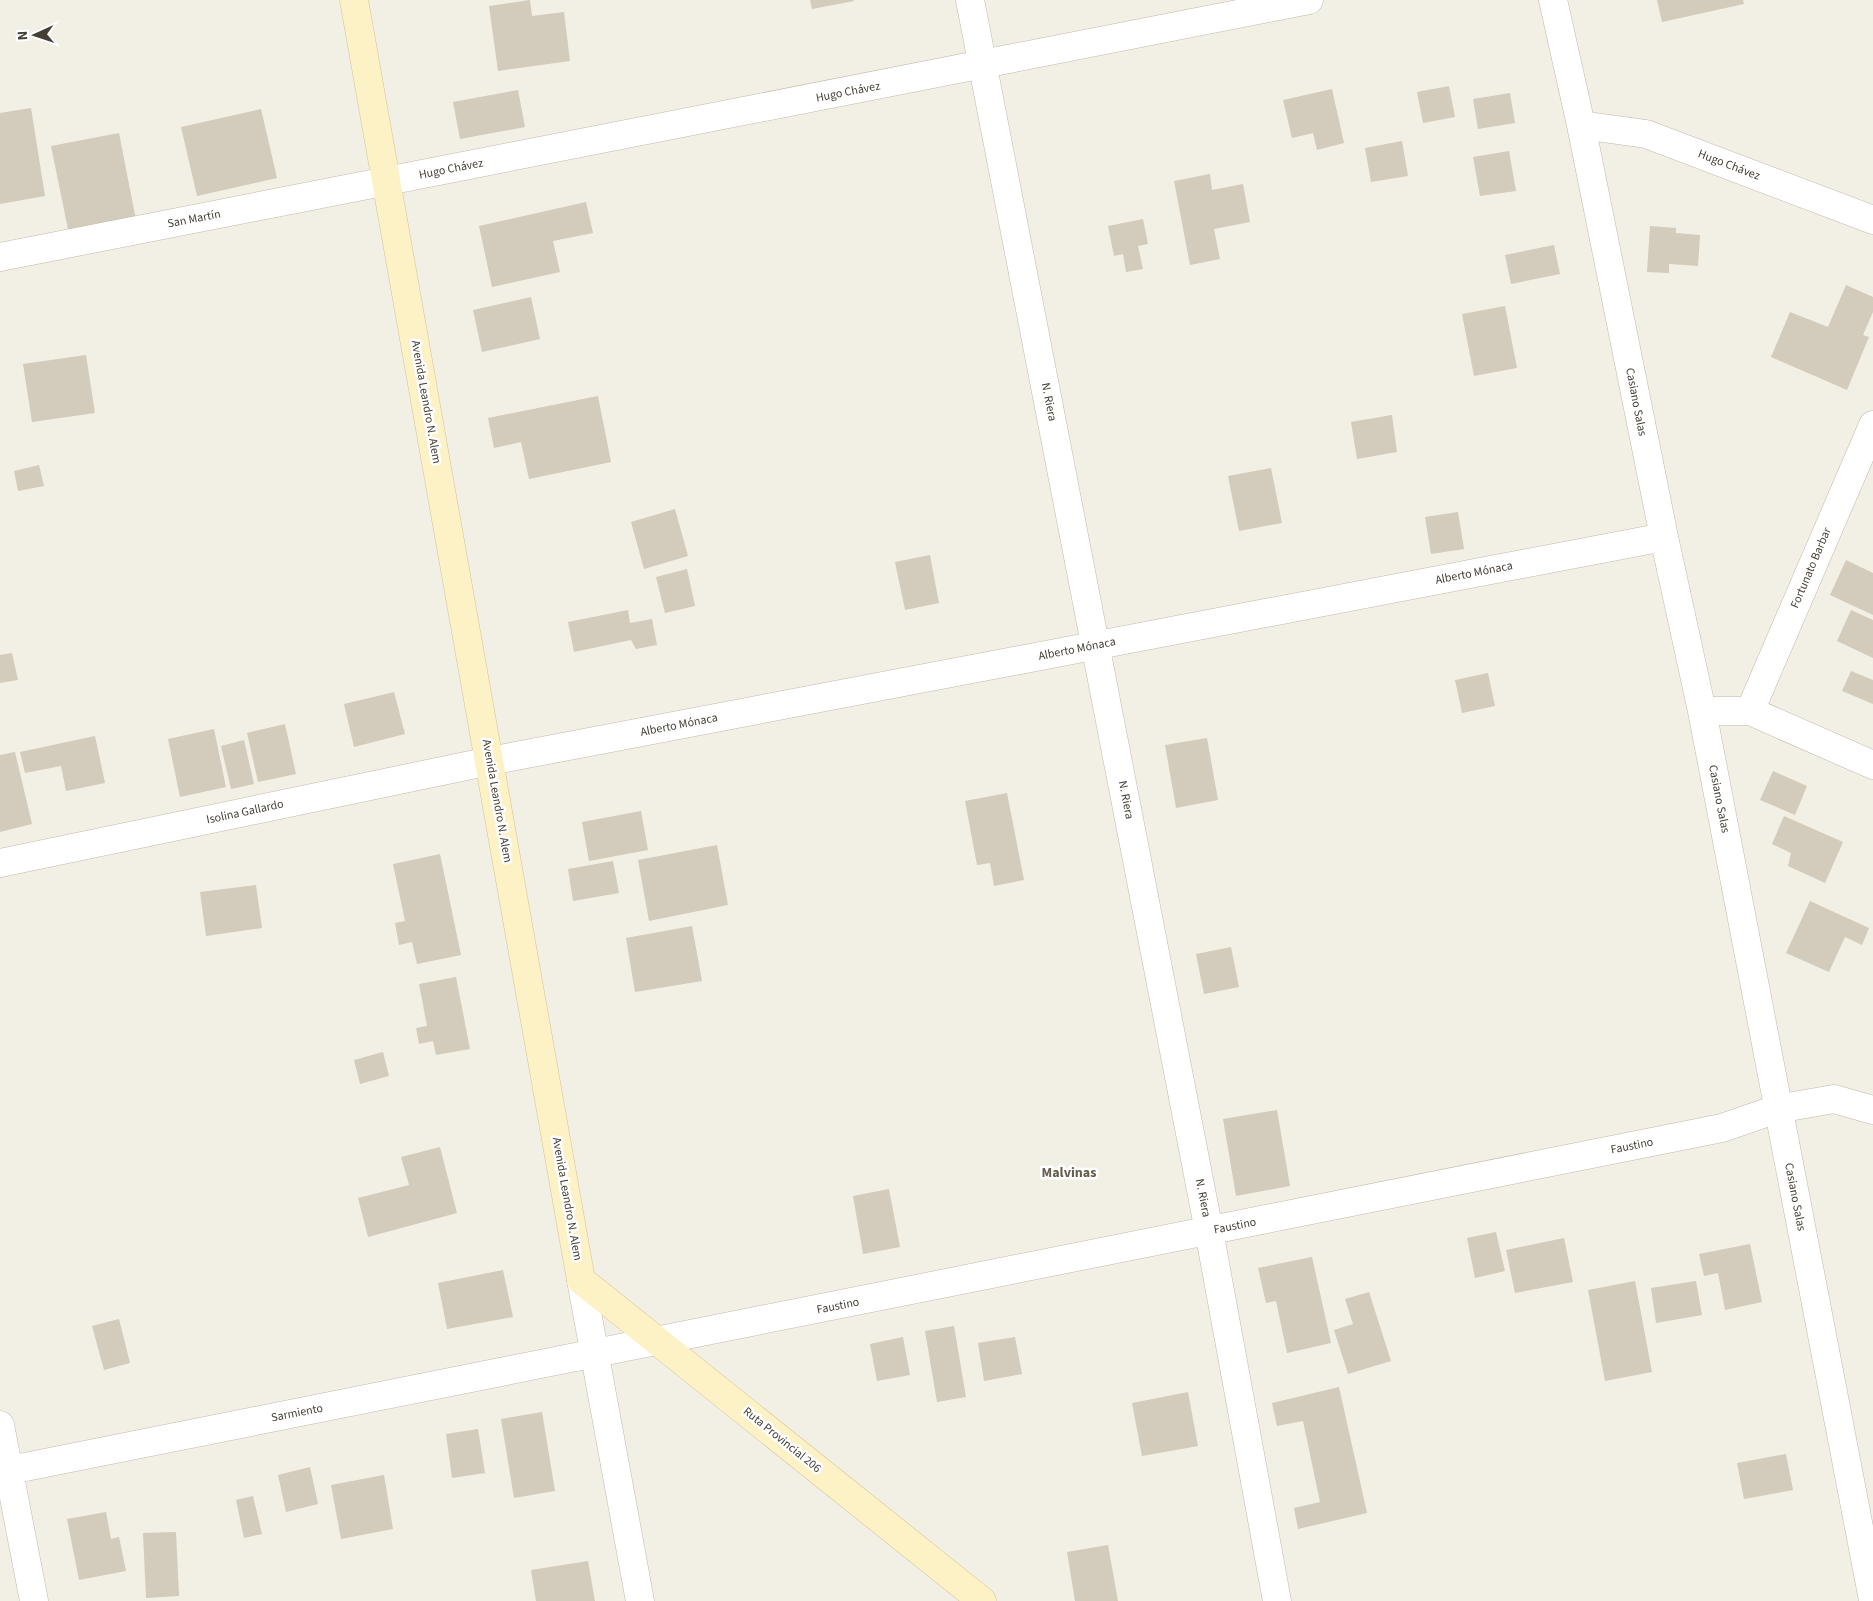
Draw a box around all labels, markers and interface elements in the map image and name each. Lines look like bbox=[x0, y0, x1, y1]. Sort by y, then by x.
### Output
north arrow bbox=[10, 10, 60, 60]
text: N bbox=[13, 30, 33, 41]
street label: Hugo Chávez bbox=[814, 77, 882, 107]
street label: Hugo Chávez bbox=[1696, 145, 1762, 185]
street label: Hugo Chávez bbox=[417, 154, 485, 184]
street label: San Martín bbox=[166, 206, 222, 232]
street label: Avenida Leandro N. Alem bbox=[407, 339, 445, 465]
street label: Casiano Salas bbox=[1621, 367, 1651, 437]
street label: N. Riera bbox=[1037, 381, 1061, 423]
street label: Fortunato Barbar bbox=[1786, 524, 1836, 611]
street label: Alberto Mónaca bbox=[1434, 557, 1514, 589]
street label: Alberto Mónaca bbox=[1037, 633, 1117, 665]
street label: Alberto Mónaca bbox=[639, 709, 719, 741]
street label: Avenida Leandro N. Alem bbox=[478, 738, 516, 864]
street label: Casiano Salas bbox=[1704, 764, 1734, 834]
street label: N. Riera bbox=[1114, 779, 1138, 821]
street label: Isolina Gallardo bbox=[205, 796, 285, 828]
street label: Faustino bbox=[1609, 1134, 1655, 1158]
street label: Avenida Leandro N. Alem bbox=[548, 1136, 586, 1262]
street label: Casiano Salas bbox=[1780, 1162, 1810, 1232]
district label: Malvinas bbox=[1042, 1163, 1096, 1183]
street label: N. Riera bbox=[1191, 1177, 1215, 1219]
street label: Faustino bbox=[1212, 1214, 1258, 1238]
street label: Faustino bbox=[815, 1294, 861, 1318]
street label: Sarmiento bbox=[270, 1400, 324, 1426]
street label: Ruta Provincial 206 bbox=[739, 1403, 825, 1477]

